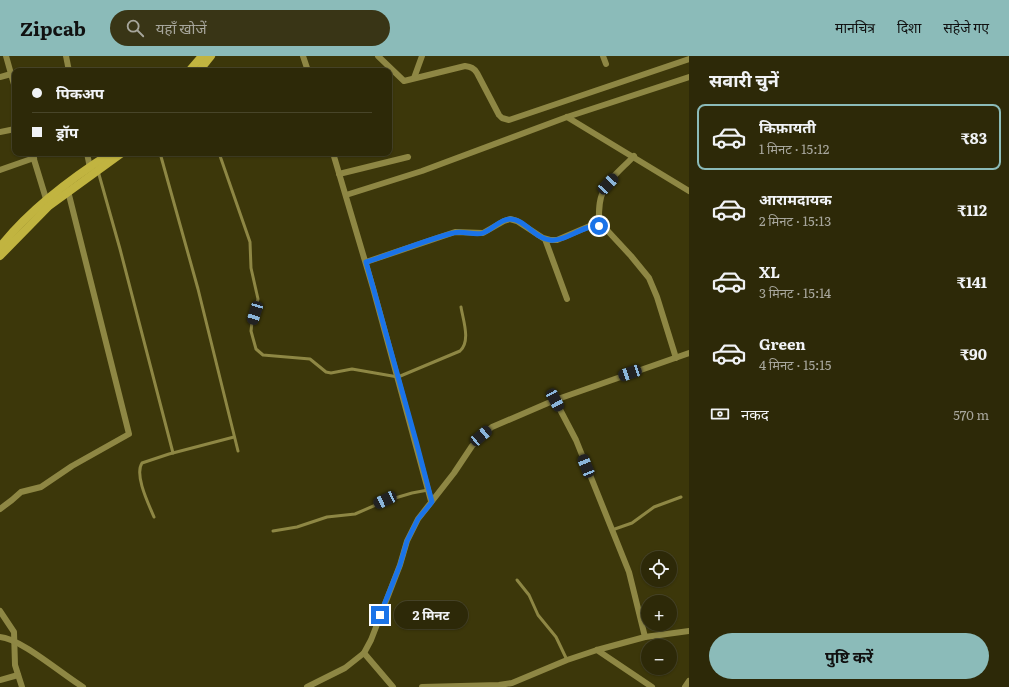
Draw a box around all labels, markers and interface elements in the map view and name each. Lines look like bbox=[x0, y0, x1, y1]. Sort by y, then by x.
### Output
search box bbox=[110, 10, 390, 46]
text: Zipcab bbox=[20, 14, 86, 42]
text: यहाँ खोजें bbox=[156, 16, 207, 39]
icon: search bbox=[124, 17, 146, 39]
text: मानचित्र bbox=[835, 17, 875, 37]
text: दिशा bbox=[897, 17, 921, 37]
text: सहेजे गए bbox=[943, 17, 989, 37]
text: सवारी चुनें bbox=[709, 66, 779, 93]
text: पिकअप bbox=[56, 81, 104, 104]
text: किफ़ायती bbox=[759, 115, 816, 138]
icon: car bbox=[711, 119, 747, 155]
text: ड्रॉप bbox=[56, 120, 78, 143]
text: ₹83 bbox=[961, 126, 987, 149]
text: 1 मिनट · 15:12 bbox=[759, 139, 829, 158]
car bbox=[595, 171, 621, 197]
text: आरामदायक bbox=[759, 187, 832, 210]
icon: car bbox=[711, 191, 747, 227]
text: ₹112 bbox=[957, 198, 987, 221]
text: 2 मिनट · 15:13 bbox=[759, 211, 831, 230]
route start bbox=[590, 217, 608, 235]
text: XL bbox=[759, 260, 780, 283]
icon: car bbox=[711, 263, 747, 299]
text: ₹141 bbox=[957, 270, 987, 293]
text: 3 मिनट · 15:14 bbox=[759, 283, 831, 302]
car bbox=[246, 300, 264, 326]
text: Green bbox=[759, 332, 806, 355]
icon: car bbox=[711, 335, 747, 371]
text: ₹90 bbox=[960, 342, 987, 365]
text: 4 मिनट · 15:15 bbox=[759, 355, 831, 374]
car bbox=[617, 363, 643, 383]
car bbox=[544, 387, 566, 413]
text: नकद bbox=[741, 402, 769, 425]
icon: cash bbox=[709, 403, 731, 425]
text: 570 m bbox=[953, 405, 989, 424]
car bbox=[468, 424, 494, 448]
car bbox=[576, 453, 596, 479]
car bbox=[372, 489, 398, 511]
map controls bbox=[641, 551, 677, 675]
button: locate bbox=[641, 551, 677, 587]
button: + bbox=[641, 595, 677, 631]
callout: 2 मिनट bbox=[394, 601, 468, 629]
text: 2 मिनट bbox=[413, 605, 449, 624]
route end bbox=[371, 606, 389, 624]
button: पुष्टि करें bbox=[709, 633, 989, 679]
button: − bbox=[641, 639, 677, 675]

